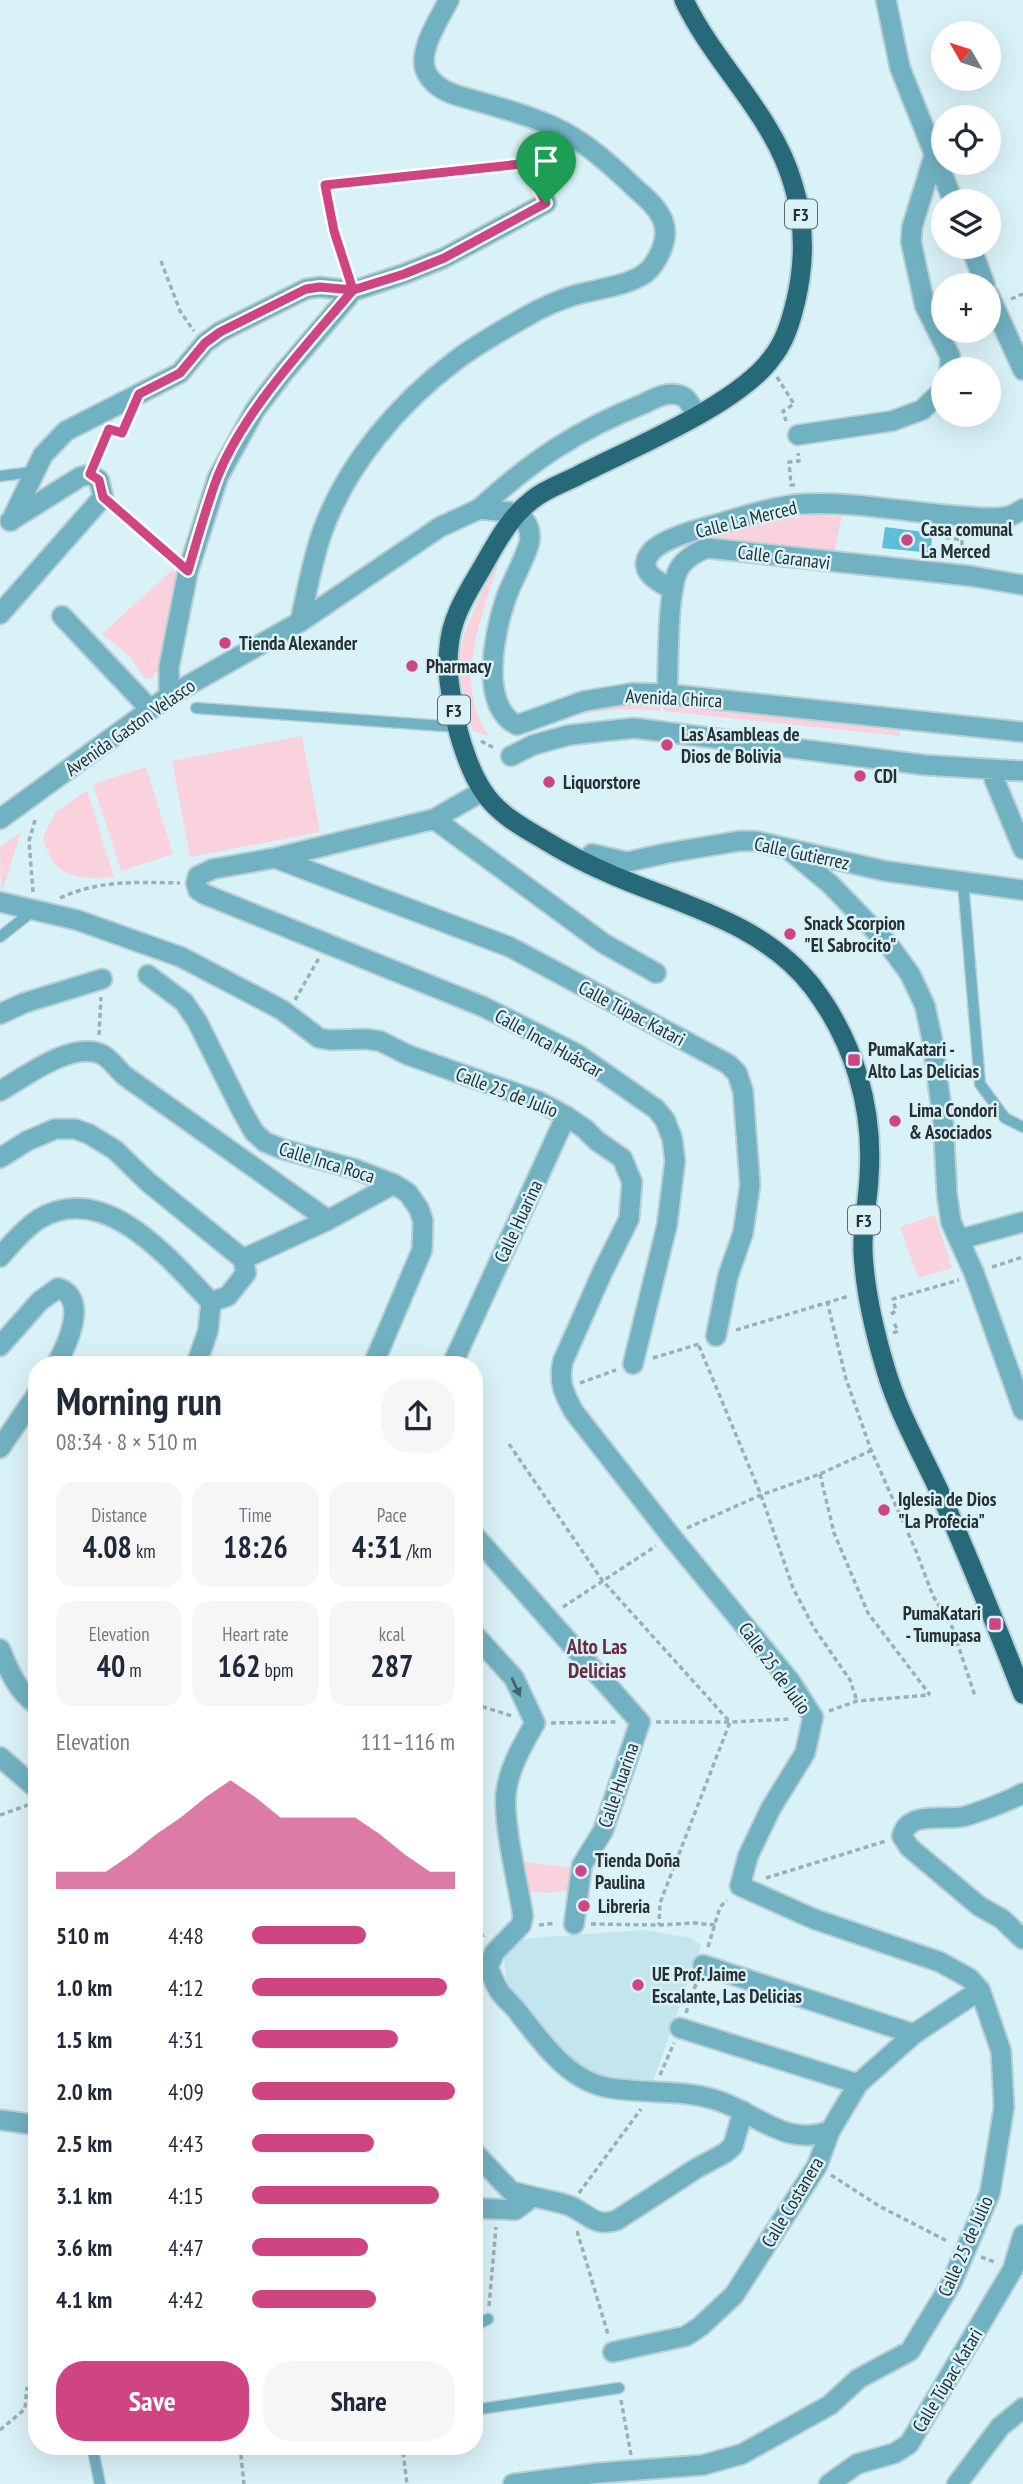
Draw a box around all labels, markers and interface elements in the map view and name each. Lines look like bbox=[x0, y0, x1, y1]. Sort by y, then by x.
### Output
north arrow bbox=[931, 21, 1001, 91]
map controls bbox=[931, 21, 1001, 427]
button: locate bbox=[931, 105, 1001, 175]
pin bbox=[516, 131, 576, 203]
icon: arrive bbox=[527, 142, 565, 180]
button: layers bbox=[931, 189, 1001, 259]
road number: F3 bbox=[785, 200, 817, 229]
button: + bbox=[931, 273, 1001, 343]
button: − bbox=[931, 357, 1001, 427]
street label: Calle La Merced bbox=[693, 495, 799, 543]
place label: Casa comunal La Merced bbox=[921, 517, 1013, 563]
marker: Casa comunal La Merced bbox=[899, 532, 915, 548]
street label: Calle Caranavi bbox=[736, 539, 832, 575]
place label: Tienda Alexander bbox=[239, 631, 358, 655]
marker: Tienda Alexander bbox=[217, 635, 233, 651]
place label: Pharmacy bbox=[426, 654, 492, 678]
marker: Pharmacy bbox=[404, 658, 420, 674]
street label: Avenida Gaston Velasco bbox=[60, 673, 200, 781]
street label: Avenida Chirca bbox=[625, 683, 723, 713]
road number: F3 bbox=[438, 696, 470, 724]
place label: Las Asambleas de Dios de Bolivia bbox=[681, 722, 800, 768]
marker: Las Asambleas de Dios de Bolivia bbox=[659, 737, 675, 753]
place label: CDI bbox=[874, 764, 897, 788]
marker: CDI bbox=[852, 768, 868, 784]
place label: Liquorstore bbox=[563, 770, 641, 794]
marker: Liquorstore bbox=[541, 774, 557, 790]
street label: Calle Gutierrez bbox=[752, 831, 852, 875]
place label: Snack Scorpion "El Sabrocito" bbox=[804, 911, 905, 957]
marker: Snack Scorpion "El Sabrocito" bbox=[782, 926, 798, 942]
street label: Calle Túpac Katari bbox=[575, 975, 689, 1051]
street label: Calle Inca Huáscar bbox=[491, 1003, 608, 1083]
place label: PumaKatari - Alto Las Delicias bbox=[867, 1037, 979, 1083]
marker: PumaKatari - Alto Las Delicias bbox=[846, 1052, 862, 1068]
street label: Calle 25 de Julio bbox=[452, 1062, 562, 1122]
place label: Lima Condori & Asociados bbox=[909, 1098, 997, 1144]
marker: Lima Condori & Asociados bbox=[887, 1113, 903, 1129]
street label: Calle Inca Roca bbox=[276, 1136, 378, 1188]
street label: Calle Huarina bbox=[489, 1176, 547, 1266]
road number: F3 bbox=[848, 1205, 880, 1234]
text: Morning run bbox=[56, 1376, 222, 1425]
button: share bbox=[381, 1379, 455, 1453]
text: 08:34 · 8 × 510 m bbox=[56, 1427, 197, 1456]
place label: Iglesia de Dios "La Profecia" bbox=[898, 1487, 997, 1533]
marker: Iglesia de Dios "La Profecia" bbox=[876, 1502, 892, 1518]
text: Distance bbox=[91, 1503, 147, 1527]
text: Time bbox=[239, 1503, 272, 1527]
text: Pace bbox=[377, 1503, 407, 1527]
text: 4.08 bbox=[83, 1527, 132, 1566]
text: 18:26 bbox=[223, 1527, 288, 1566]
text: 4:31 bbox=[352, 1527, 402, 1566]
text: km bbox=[132, 1539, 156, 1563]
text: /km bbox=[402, 1539, 432, 1563]
place label: PumaKatari - Tumupasa bbox=[903, 1601, 981, 1647]
marker: PumaKatari - Tumupasa bbox=[987, 1616, 1003, 1632]
street label: Calle 25 de Julio bbox=[734, 1617, 816, 1719]
text: Elevation bbox=[89, 1622, 150, 1646]
text: Heart rate bbox=[222, 1622, 289, 1646]
text: kcal bbox=[379, 1622, 405, 1646]
district label: Alto Las Delicias bbox=[566, 1633, 627, 1684]
text: 40 bbox=[97, 1646, 125, 1685]
text: 162 bbox=[218, 1646, 261, 1685]
text: 287 bbox=[370, 1646, 413, 1685]
text: m bbox=[125, 1658, 142, 1682]
text: bpm bbox=[261, 1658, 293, 1682]
one-way arrow bbox=[511, 1677, 522, 1697]
text: Elevation bbox=[56, 1727, 130, 1756]
text: 111–116 m bbox=[361, 1727, 455, 1756]
street label: Calle Huarina bbox=[592, 1739, 644, 1831]
place label: Tienda Doña Paulina bbox=[595, 1848, 680, 1894]
marker: Tienda Doña Paulina bbox=[573, 1863, 589, 1879]
place label: Libreria bbox=[598, 1894, 650, 1918]
marker: Libreria bbox=[576, 1898, 592, 1914]
text: 510 m bbox=[56, 1921, 109, 1950]
text: 4:48 bbox=[168, 1921, 204, 1950]
place label: UE Prof. Jaime Escalante, Las Delicias bbox=[652, 1962, 802, 2008]
text: 1.0 km bbox=[56, 1973, 112, 2002]
text: 4:12 bbox=[168, 1973, 204, 2002]
marker: UE Prof. Jaime Escalante, Las Delicias bbox=[630, 1977, 646, 1993]
text: 1.5 km bbox=[56, 2025, 112, 2054]
text: 4:31 bbox=[168, 2025, 204, 2054]
text: 2.0 km bbox=[56, 2077, 112, 2106]
text: 4:09 bbox=[168, 2077, 204, 2106]
text: 2.5 km bbox=[56, 2129, 112, 2158]
text: 4:43 bbox=[168, 2129, 204, 2158]
street label: Calle Costanera bbox=[756, 2152, 828, 2252]
text: 3.1 km bbox=[56, 2181, 112, 2210]
text: 4:15 bbox=[168, 2181, 204, 2210]
street label: Calle 25 de Julio bbox=[932, 2192, 998, 2300]
text: 3.6 km bbox=[56, 2233, 112, 2262]
text: 4:47 bbox=[168, 2233, 204, 2262]
text: 4.1 km bbox=[56, 2285, 112, 2314]
text: 4:42 bbox=[168, 2285, 204, 2314]
street label: Calle Túpac Katari bbox=[907, 2324, 987, 2436]
button: Save bbox=[56, 2361, 249, 2441]
button: Share bbox=[263, 2361, 455, 2441]

